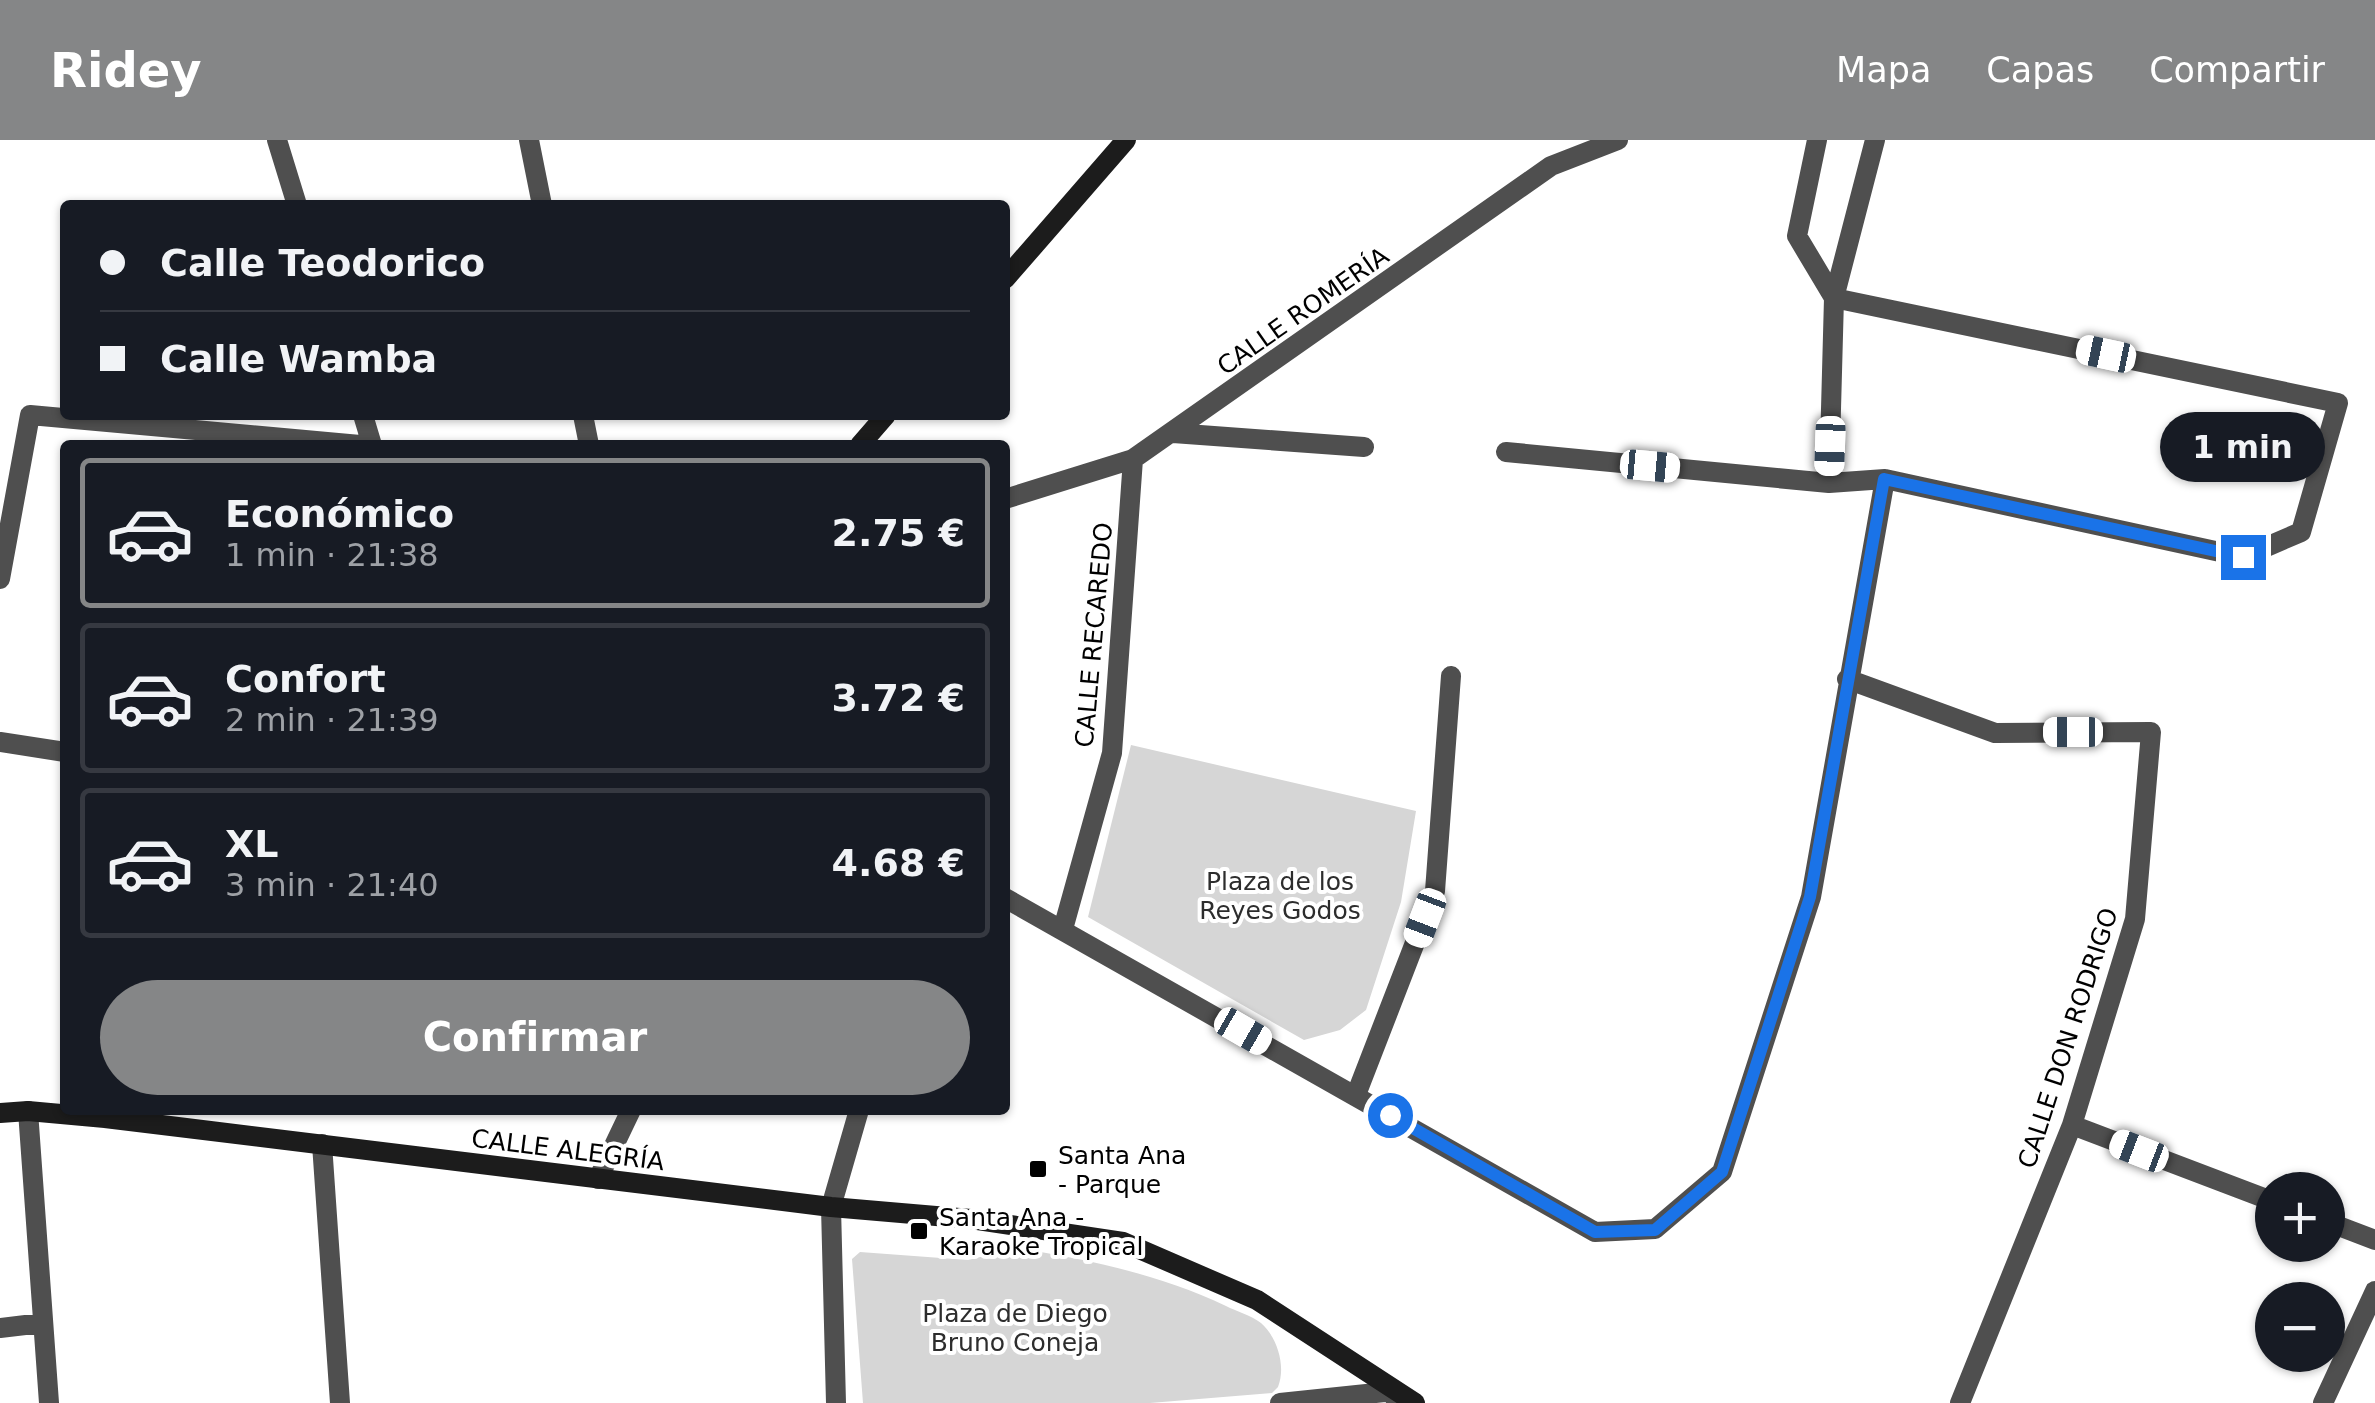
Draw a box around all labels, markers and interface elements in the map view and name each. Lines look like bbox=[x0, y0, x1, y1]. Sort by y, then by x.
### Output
text: Ridey bbox=[50, 42, 202, 98]
text: Mapa bbox=[1836, 50, 1931, 90]
text: Capas bbox=[1986, 50, 2094, 90]
text: Compartir bbox=[2149, 50, 2325, 90]
text: Calle Teodorico bbox=[160, 241, 485, 285]
street label: CALLE ROMERÍA bbox=[1212, 241, 1394, 381]
car bbox=[2074, 333, 2138, 375]
text: Calle Wamba bbox=[160, 337, 437, 381]
callout: 1 min bbox=[2160, 412, 2326, 482]
car bbox=[1814, 415, 1846, 477]
text: 1 min bbox=[2192, 428, 2293, 466]
car bbox=[1619, 448, 1681, 484]
icon: car bbox=[105, 488, 195, 578]
text: Económico bbox=[225, 492, 454, 536]
text: 2.75 € bbox=[832, 511, 965, 555]
street label: CALLE RECAREDO bbox=[1070, 521, 1118, 749]
route end bbox=[2221, 535, 2266, 580]
text: 1 min · 21:38 bbox=[225, 536, 439, 574]
icon: car bbox=[105, 653, 195, 743]
text: Confort bbox=[225, 657, 386, 701]
text: 3.72 € bbox=[832, 676, 965, 720]
text: 2 min · 21:39 bbox=[225, 701, 439, 739]
car bbox=[2043, 717, 2103, 747]
icon: car bbox=[105, 818, 195, 908]
text: XL bbox=[225, 822, 279, 866]
text: 4.68 € bbox=[832, 841, 965, 885]
text: 3 min · 21:40 bbox=[225, 866, 439, 904]
park label: Plaza de los Reyes Godos bbox=[1199, 867, 1361, 925]
car bbox=[1400, 885, 1450, 951]
street label: CALLE DON RODRIGO bbox=[2012, 904, 2124, 1172]
button: Confirmar bbox=[100, 980, 970, 1095]
car bbox=[1210, 1003, 1276, 1059]
route start bbox=[1368, 1093, 1413, 1138]
street label: CALLE ALEGRÍA bbox=[470, 1124, 666, 1176]
car bbox=[2106, 1126, 2172, 1176]
place label: Santa Ana - Parque bbox=[1058, 1141, 1186, 1199]
marker: Santa Ana - Parque bbox=[1027, 1158, 1049, 1180]
map controls bbox=[2255, 1172, 2345, 1372]
button: + bbox=[2255, 1172, 2345, 1262]
place label: Santa Ana - Karaoke Tropical bbox=[939, 1203, 1144, 1261]
marker: Santa Ana - Karaoke Tropical bbox=[908, 1220, 930, 1242]
button: − bbox=[2255, 1282, 2345, 1372]
park label: Plaza de Diego Bruno Coneja bbox=[922, 1299, 1108, 1357]

